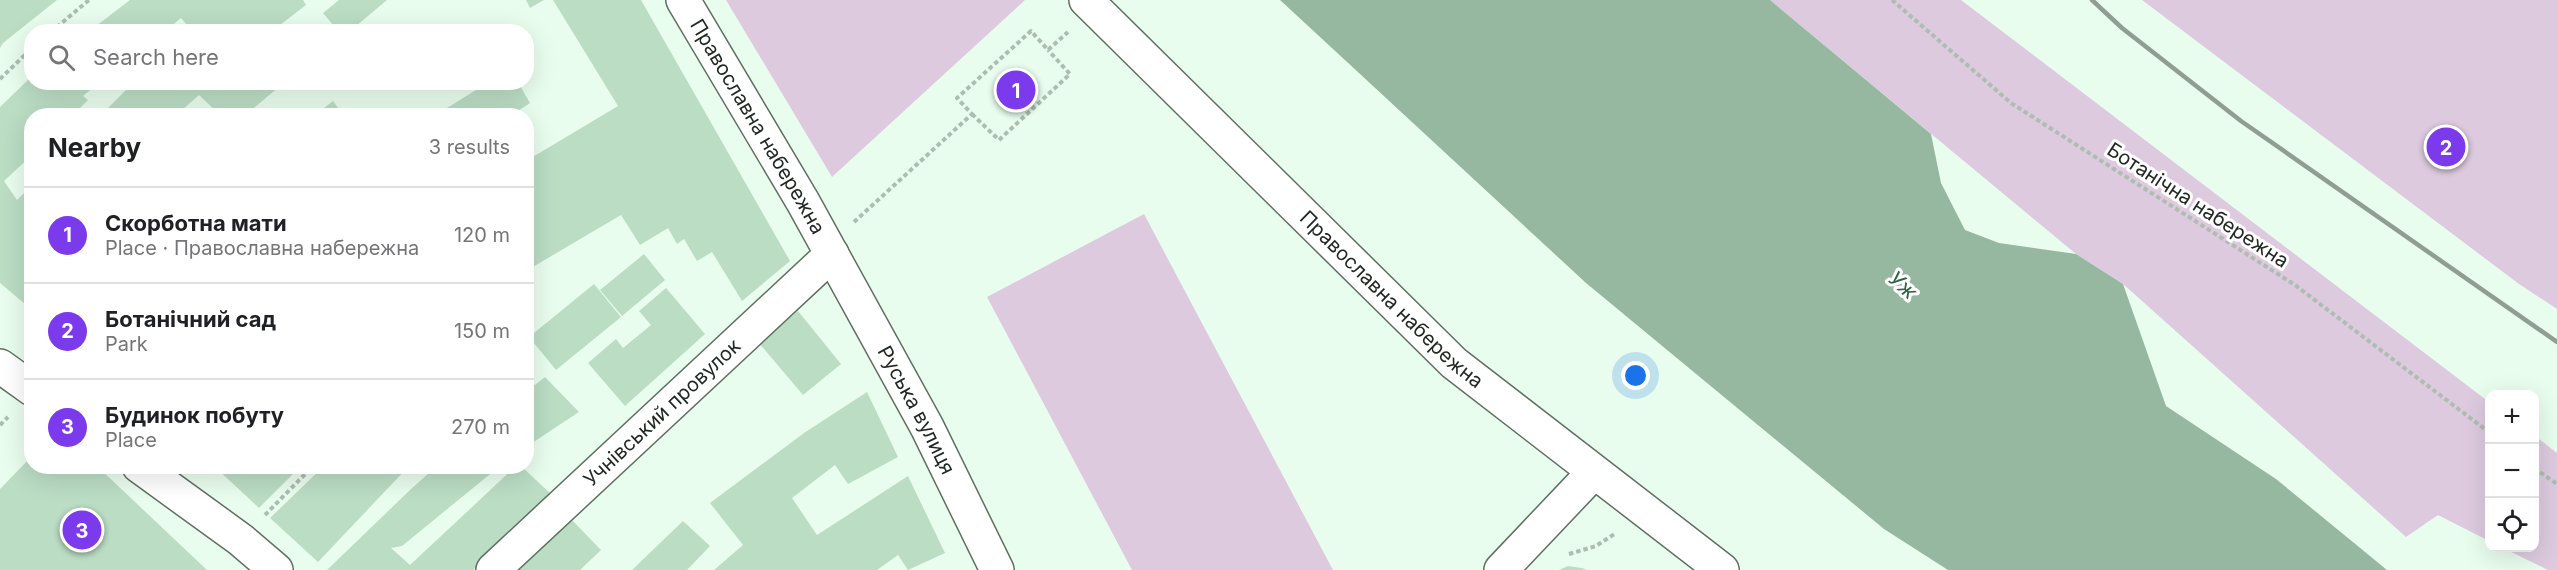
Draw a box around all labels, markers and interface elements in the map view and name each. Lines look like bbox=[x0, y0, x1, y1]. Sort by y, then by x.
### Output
street label: Православна набережна bbox=[685, 15, 830, 238]
search box bbox=[24, 24, 534, 90]
icon: search bbox=[45, 41, 78, 74]
text: Search here bbox=[93, 44, 219, 70]
pin: 1 bbox=[996, 68, 1036, 112]
pin: 2 bbox=[2426, 124, 2466, 170]
text: Nearby bbox=[48, 132, 141, 163]
text: 3 results bbox=[429, 135, 510, 159]
street label: Ботанічна набережна bbox=[2103, 137, 2293, 273]
street label: Православна набережна bbox=[1295, 206, 1488, 393]
text: Скорботна мати bbox=[105, 210, 287, 236]
text: 1 bbox=[63, 223, 72, 247]
text: 120 m bbox=[454, 223, 510, 247]
text: Place · Православна набережна bbox=[105, 236, 419, 260]
water label: Уж bbox=[1883, 266, 1923, 305]
text: Ботанічний сад bbox=[105, 306, 276, 332]
text: 2 bbox=[61, 319, 74, 343]
text: 150 m bbox=[454, 319, 510, 343]
text: Park bbox=[105, 332, 148, 356]
street label: Учнівський провулок bbox=[579, 334, 745, 491]
street label: Руська вулиця bbox=[873, 342, 960, 478]
your location bbox=[1621, 361, 1650, 390]
map controls bbox=[2485, 390, 2539, 552]
button: + bbox=[2485, 390, 2539, 444]
text: Будинок побуту bbox=[105, 402, 284, 428]
text: 3 bbox=[61, 415, 74, 439]
text: 270 m bbox=[451, 415, 510, 439]
text: Place bbox=[105, 428, 157, 452]
button: − bbox=[2485, 444, 2539, 498]
button: locate bbox=[2485, 498, 2539, 552]
pin: 3 bbox=[62, 508, 101, 552]

